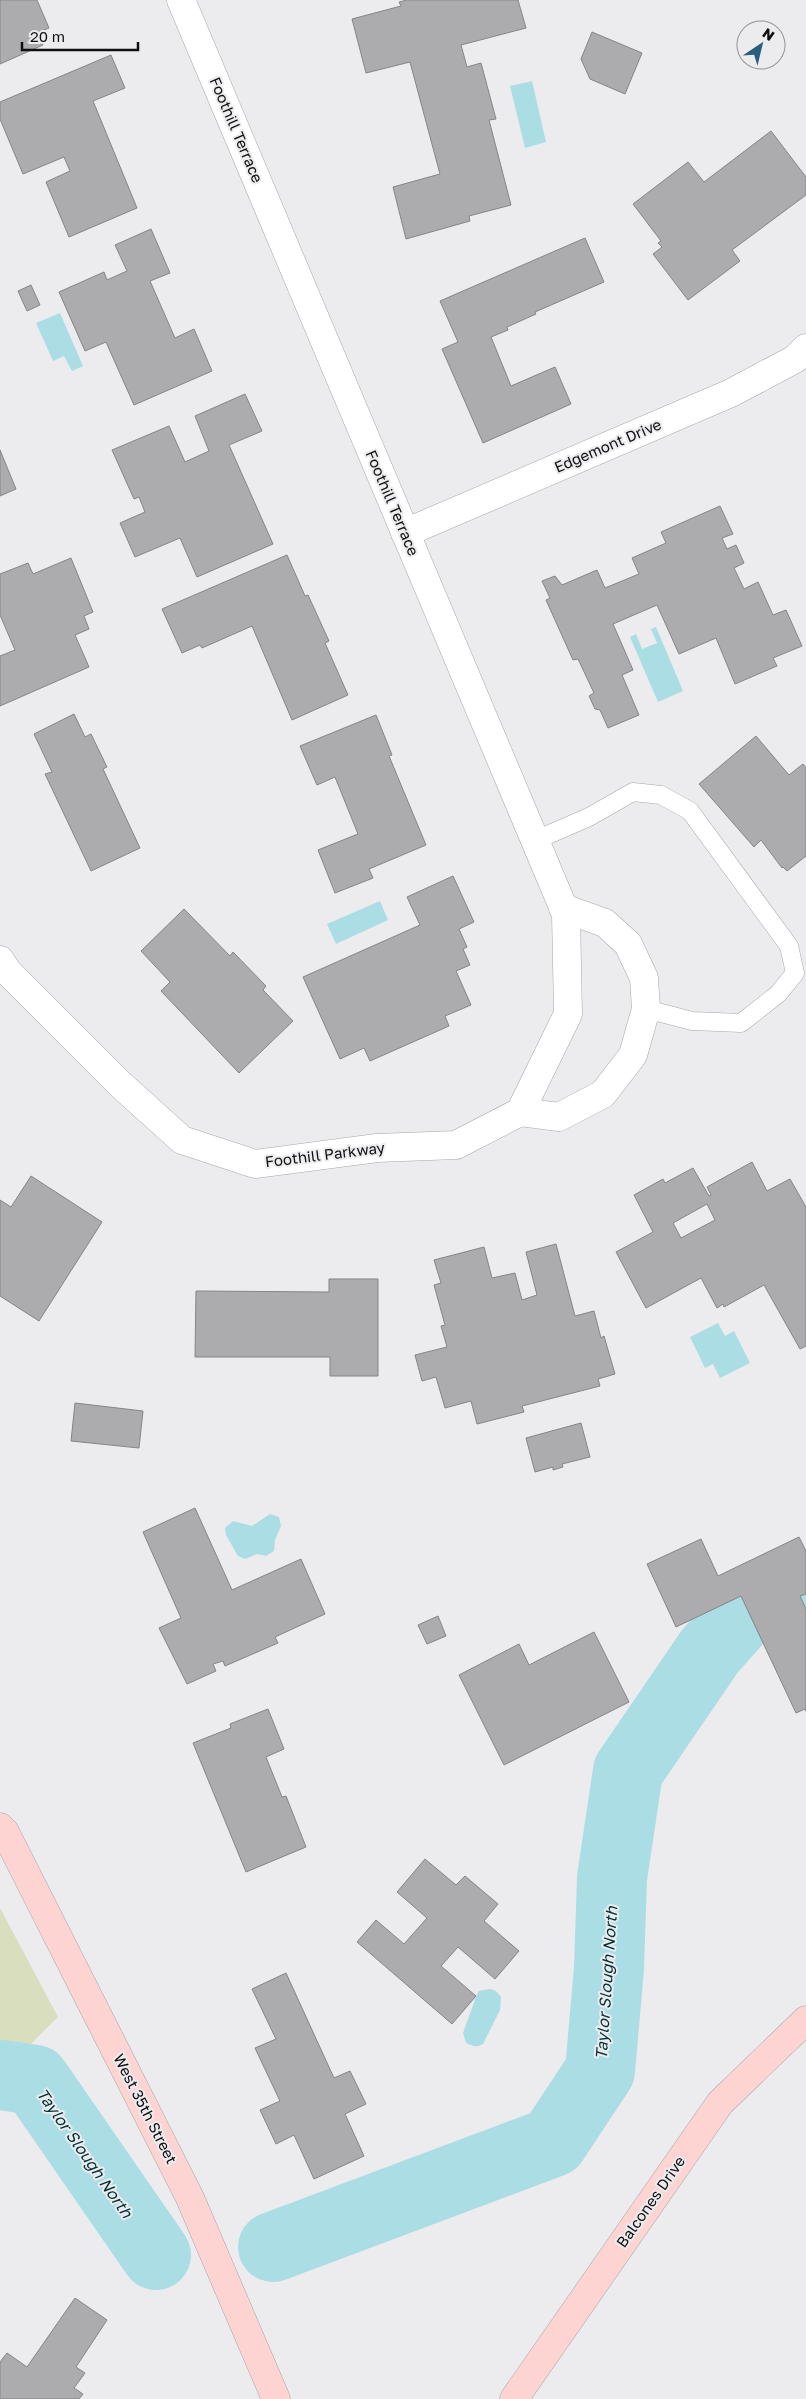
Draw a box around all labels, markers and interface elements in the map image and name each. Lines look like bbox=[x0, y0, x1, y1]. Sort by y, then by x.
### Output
scale bar bbox=[22, 20, 139, 52]
north arrow bbox=[736, 20, 786, 70]
text: N bbox=[760, 24, 778, 44]
text: 20 m bbox=[30, 27, 65, 45]
street label: Foothill Terrace bbox=[207, 74, 267, 185]
street label: Edgemont Drive bbox=[551, 414, 664, 476]
street label: Foothill Terrace bbox=[363, 447, 423, 558]
street label: Foothill Parkway bbox=[264, 1138, 386, 1170]
water label: Taylor Slough North bbox=[591, 1904, 621, 2060]
street label: West 35th Street bbox=[110, 2051, 181, 2167]
water label: Taylor Slough North bbox=[33, 2084, 138, 2223]
street label: Balcones Drive bbox=[612, 2152, 688, 2250]

